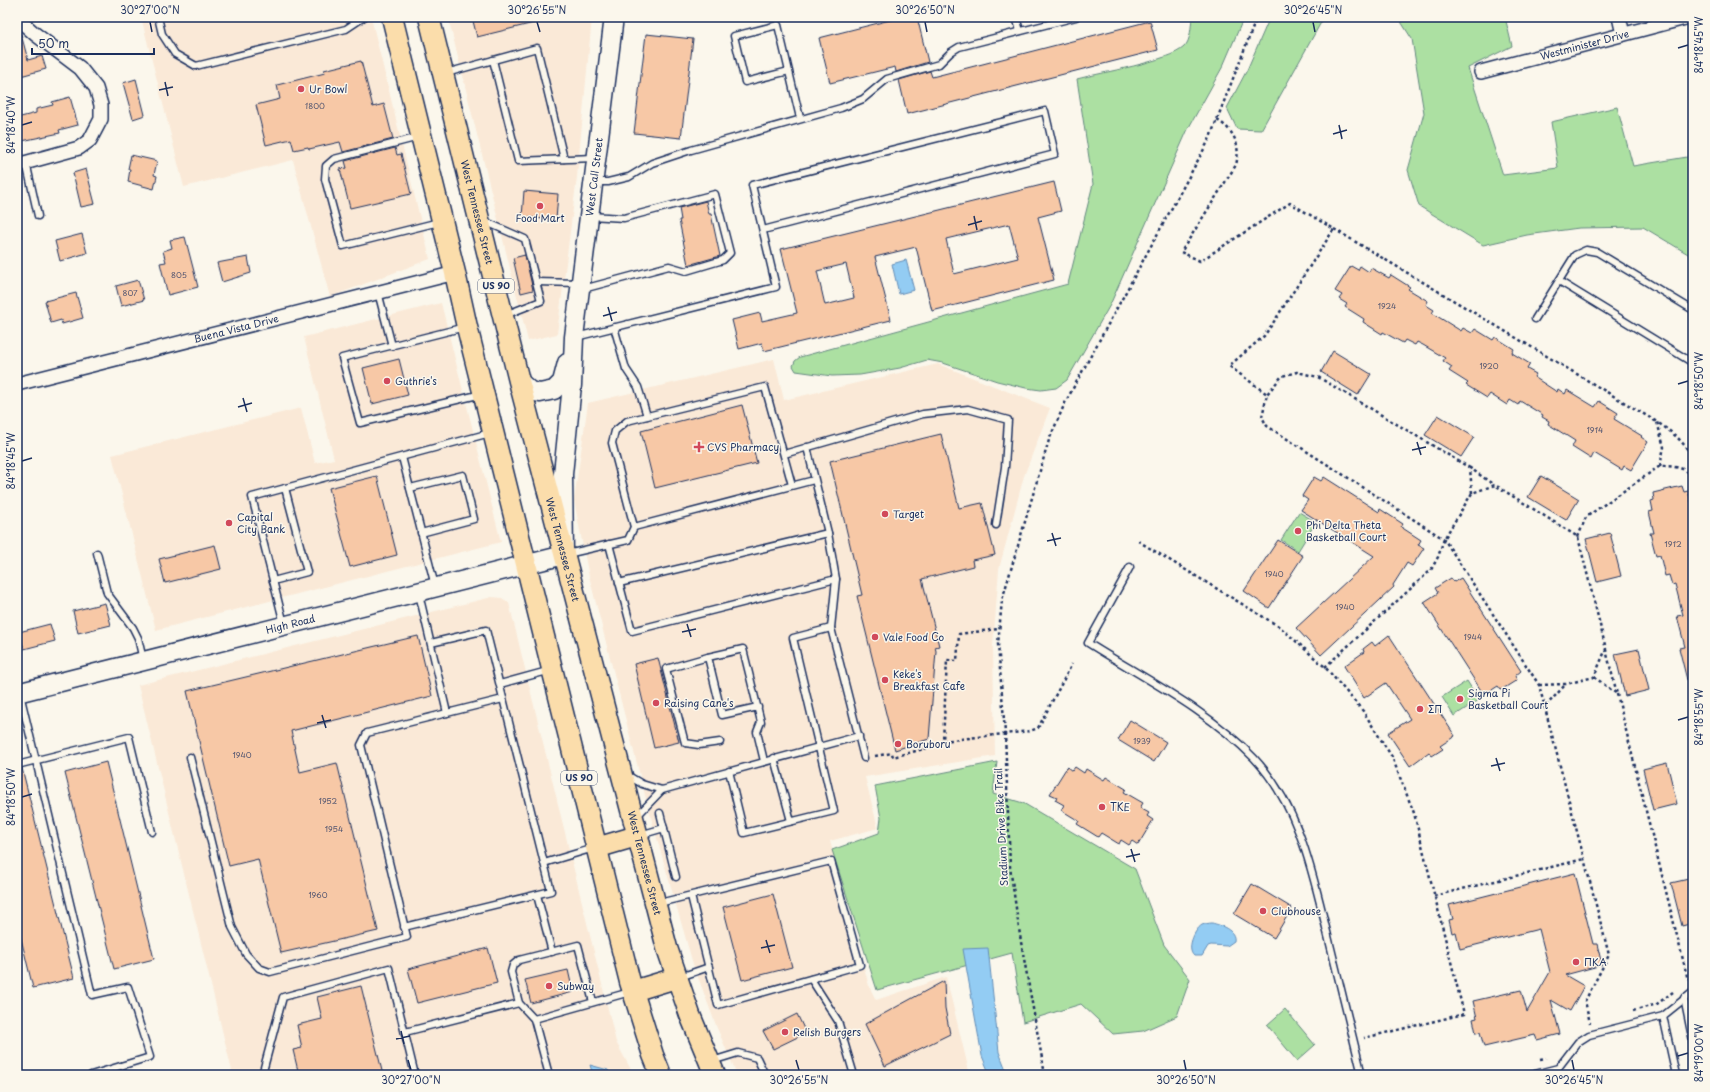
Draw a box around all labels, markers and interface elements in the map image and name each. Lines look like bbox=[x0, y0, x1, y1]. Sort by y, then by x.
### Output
text: 30°27'00"N bbox=[120, 2, 180, 17]
text: 30°26'55"N bbox=[508, 2, 567, 17]
text: 30°26'50"N bbox=[895, 2, 955, 17]
text: 30°26'45"N bbox=[1284, 2, 1343, 17]
text: 84°18'45"W bbox=[1691, 16, 1706, 74]
street label: Westminister Drive bbox=[1538, 25, 1630, 63]
scale bar bbox=[32, 30, 154, 56]
text: 50 m bbox=[38, 34, 69, 52]
place label: Ur Bowl bbox=[309, 81, 347, 96]
marker: Ur Bowl bbox=[296, 84, 306, 94]
text: 84°18'40"W bbox=[3, 95, 18, 154]
house number: 1800 bbox=[305, 100, 325, 112]
street label: West Call Street bbox=[581, 137, 606, 217]
street label: West Tennessee Street bbox=[458, 158, 498, 266]
marker: Food Mart bbox=[535, 201, 545, 211]
place label: Food Mart bbox=[515, 210, 565, 225]
house number: 805 bbox=[171, 269, 187, 281]
road number: US 90 bbox=[478, 279, 514, 293]
house number: 807 bbox=[122, 287, 138, 299]
house number: 1924 bbox=[1378, 300, 1396, 312]
street label: Buena Vista Drive bbox=[192, 310, 281, 346]
text: 84°18'50"W bbox=[1691, 351, 1706, 410]
house number: 1920 bbox=[1480, 360, 1499, 372]
place label: Guthrie's bbox=[395, 373, 437, 388]
marker: Guthrie's bbox=[382, 376, 392, 386]
house number: 1914 bbox=[1587, 424, 1603, 436]
text: 84°18'45"W bbox=[3, 432, 18, 490]
place label: CVS Pharmacy bbox=[707, 439, 779, 454]
marker: CVS Pharmacy bbox=[694, 442, 704, 452]
street label: West Tennessee Street bbox=[543, 496, 584, 603]
place label: Target bbox=[893, 506, 924, 521]
place label: Capital City Bank bbox=[237, 509, 285, 536]
marker: Target bbox=[880, 509, 890, 519]
place label: Phi Delta Theta Basketball Court bbox=[1306, 517, 1386, 544]
marker: Capital City Bank bbox=[224, 518, 234, 528]
marker: Phi Delta Theta Basketball Court bbox=[1293, 526, 1303, 536]
house number: 1912 bbox=[1664, 538, 1682, 550]
house number: 1940 bbox=[1264, 568, 1284, 580]
house number: 1940 bbox=[1335, 601, 1355, 613]
street label: High Road bbox=[264, 610, 317, 637]
place label: Vale Food Co bbox=[883, 629, 945, 644]
house number: 1944 bbox=[1464, 631, 1482, 643]
marker: Vale Food Co bbox=[870, 632, 880, 642]
place label: Keke's Breakfast Cafe bbox=[893, 666, 965, 693]
marker: Keke's Breakfast Cafe bbox=[880, 675, 890, 685]
place label: Sigma Pi Basketball Court bbox=[1468, 685, 1548, 712]
text: 84°18'55"W bbox=[1691, 688, 1706, 746]
marker: Sigma Pi Basketball Court bbox=[1455, 694, 1465, 704]
place label: Raising Cane's bbox=[664, 695, 734, 710]
marker: Raising Cane's bbox=[651, 698, 661, 708]
place label: ΣΠ bbox=[1428, 701, 1442, 716]
marker: ΣΠ bbox=[1415, 704, 1425, 714]
house number: 1939 bbox=[1133, 735, 1151, 747]
place label: Boruboru bbox=[906, 736, 951, 751]
marker: Boruboru bbox=[893, 739, 903, 749]
house number: 1940 bbox=[232, 749, 252, 761]
text: 84°18'50"W bbox=[3, 767, 18, 826]
street label: Stadium Drive Bike Trail bbox=[990, 767, 1011, 887]
road number: US 90 bbox=[561, 771, 597, 785]
house number: 1952 bbox=[319, 795, 338, 807]
place label: TKE bbox=[1110, 799, 1130, 814]
marker: TKE bbox=[1097, 802, 1107, 812]
street label: West Tennessee Street bbox=[624, 809, 666, 916]
house number: 1954 bbox=[325, 823, 343, 835]
house number: 1960 bbox=[308, 889, 328, 901]
place label: Clubhouse bbox=[1271, 903, 1322, 918]
marker: Clubhouse bbox=[1258, 906, 1268, 916]
place label: ΠΚΑ bbox=[1584, 954, 1607, 969]
marker: ΠΚΑ bbox=[1571, 957, 1581, 967]
place label: Subway bbox=[557, 978, 594, 994]
marker: Subway bbox=[544, 981, 554, 991]
text: 84°19'00"W bbox=[1691, 1023, 1706, 1082]
place label: Relish Burgers bbox=[793, 1024, 862, 1039]
marker: Relish Burgers bbox=[780, 1027, 790, 1037]
text: 30°27'00"N bbox=[381, 1072, 441, 1087]
text: 30°26'55"N bbox=[770, 1072, 829, 1087]
text: 30°26'50"N bbox=[1156, 1072, 1216, 1087]
text: 30°26'45"N bbox=[1545, 1072, 1604, 1087]

